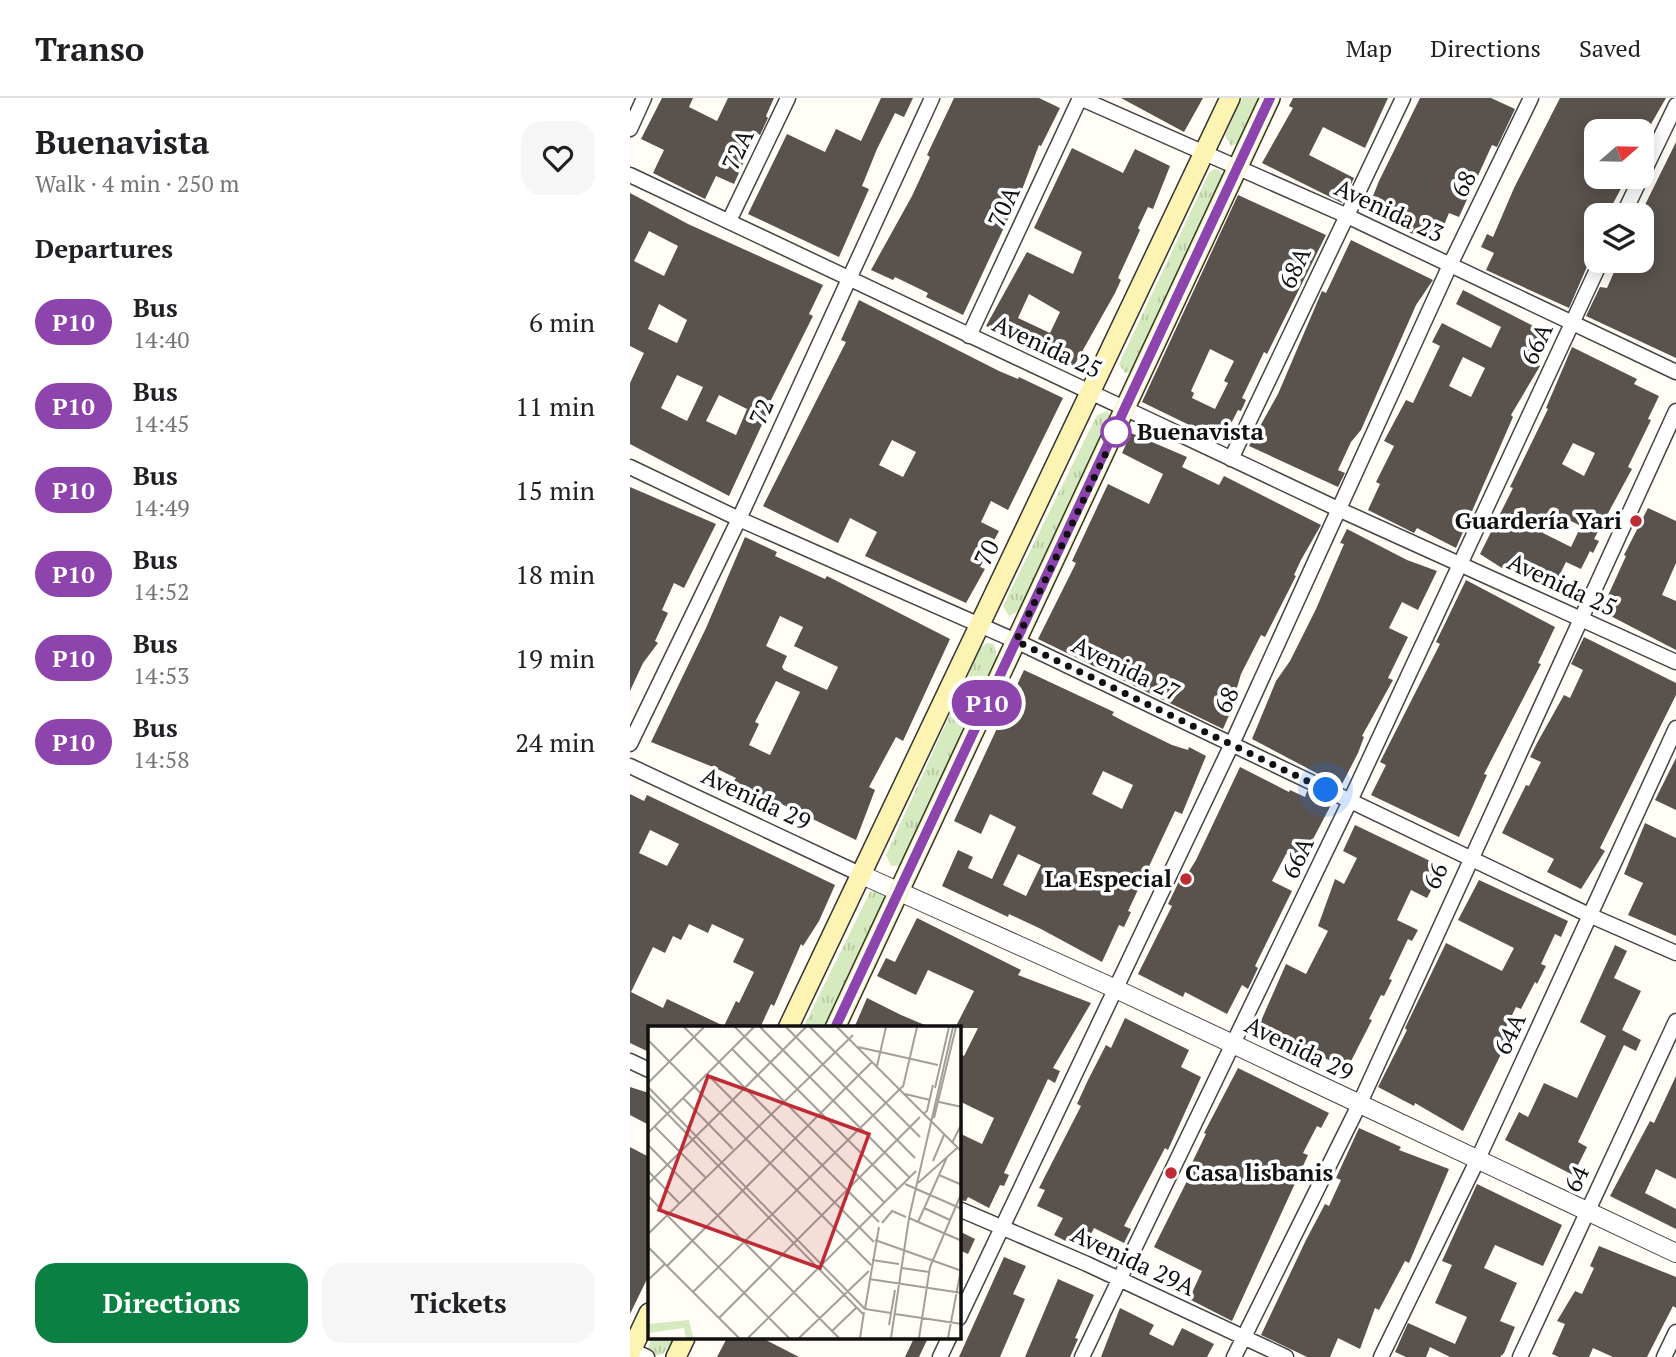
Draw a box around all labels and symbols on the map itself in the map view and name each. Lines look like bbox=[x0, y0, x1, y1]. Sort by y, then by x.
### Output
north arrow bbox=[1584, 119, 1654, 189]
street label: 72A bbox=[714, 123, 761, 175]
street label: 68 bbox=[1443, 165, 1483, 202]
street label: Avenida 23 bbox=[1330, 171, 1449, 249]
street label: 70A bbox=[980, 180, 1027, 232]
street label: 68A bbox=[1271, 241, 1318, 293]
street label: Avenida 25 bbox=[988, 307, 1107, 385]
street label: 66A bbox=[1513, 317, 1560, 369]
street label: 72 bbox=[741, 393, 781, 430]
place label: Buenavista bbox=[1137, 415, 1265, 447]
marker: Buenavista bbox=[1101, 417, 1131, 447]
place label: Guardería Yari bbox=[1455, 504, 1622, 536]
marker: Guardería Yari bbox=[1628, 513, 1644, 529]
street label: 70 bbox=[966, 534, 1006, 571]
street label: Avenida 25 bbox=[1503, 545, 1622, 623]
street label: Avenida 27 bbox=[1067, 628, 1186, 708]
line badge: P10 bbox=[947, 680, 1027, 726]
street label: 68 bbox=[1206, 681, 1246, 718]
street label: Avenida 29 bbox=[697, 759, 816, 837]
your location bbox=[1308, 772, 1343, 807]
street label: 66A bbox=[1274, 831, 1321, 883]
street label: 66 bbox=[1415, 857, 1455, 894]
place label: La Especial bbox=[1044, 862, 1172, 894]
marker: La Especial bbox=[1178, 871, 1194, 887]
street label: 64A bbox=[1486, 1007, 1533, 1059]
street label: Avenida 29 bbox=[1240, 1008, 1359, 1088]
inset map bbox=[648, 1026, 961, 1340]
place label: Casa lisbanis bbox=[1185, 1156, 1333, 1188]
street label: 64 bbox=[1556, 1160, 1596, 1197]
marker: Casa lisbanis bbox=[1163, 1165, 1179, 1181]
street label: Avenida 29A bbox=[1066, 1217, 1201, 1303]

